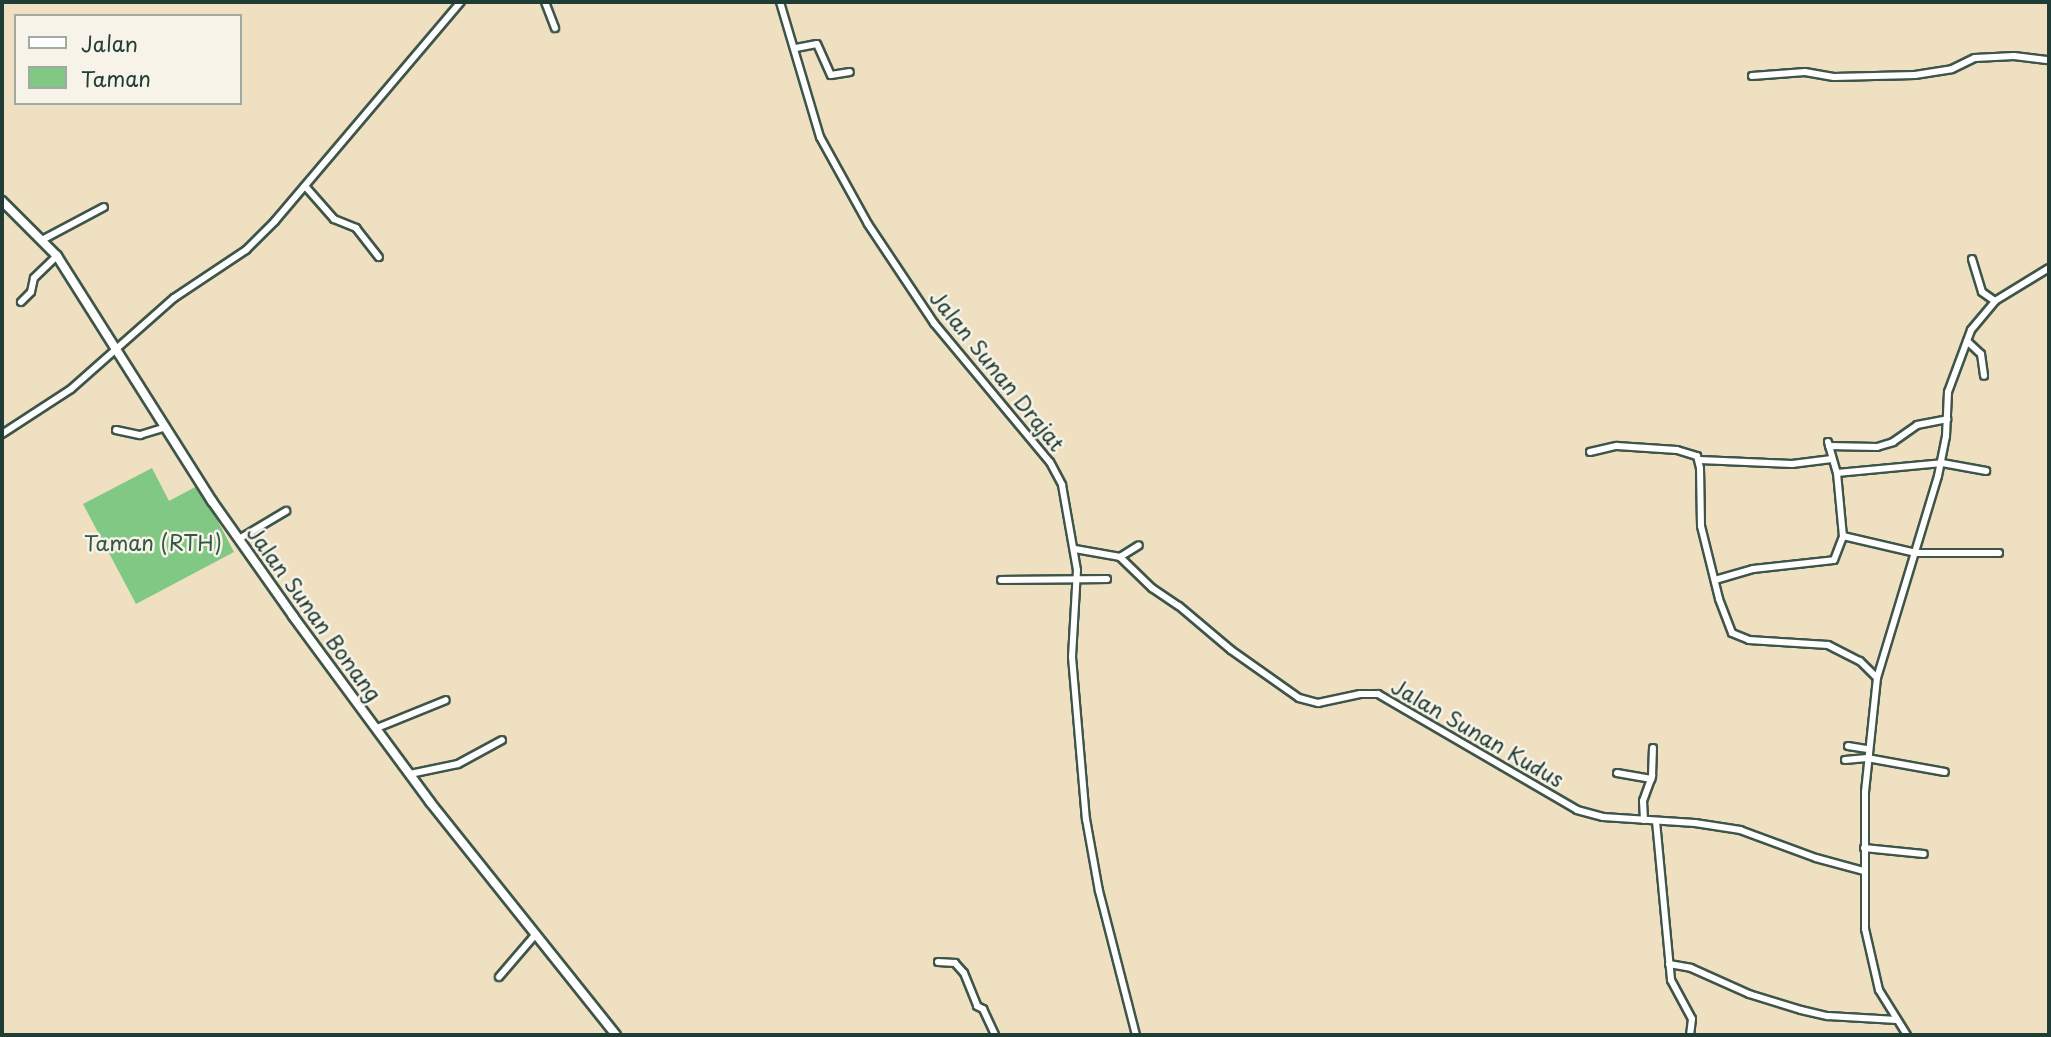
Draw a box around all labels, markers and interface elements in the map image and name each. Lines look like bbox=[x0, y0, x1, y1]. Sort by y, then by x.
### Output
legend bbox=[14, 14, 242, 105]
text: Jalan bbox=[81, 27, 138, 59]
text: Taman bbox=[81, 62, 151, 94]
street label: Jalan Sunan Drajat bbox=[925, 284, 1071, 456]
street label: Jalan Sunan Bonang bbox=[243, 520, 387, 706]
park label: Taman (RTH) bbox=[84, 529, 222, 555]
street label: Jalan Sunan Kudus bbox=[1387, 672, 1569, 792]

